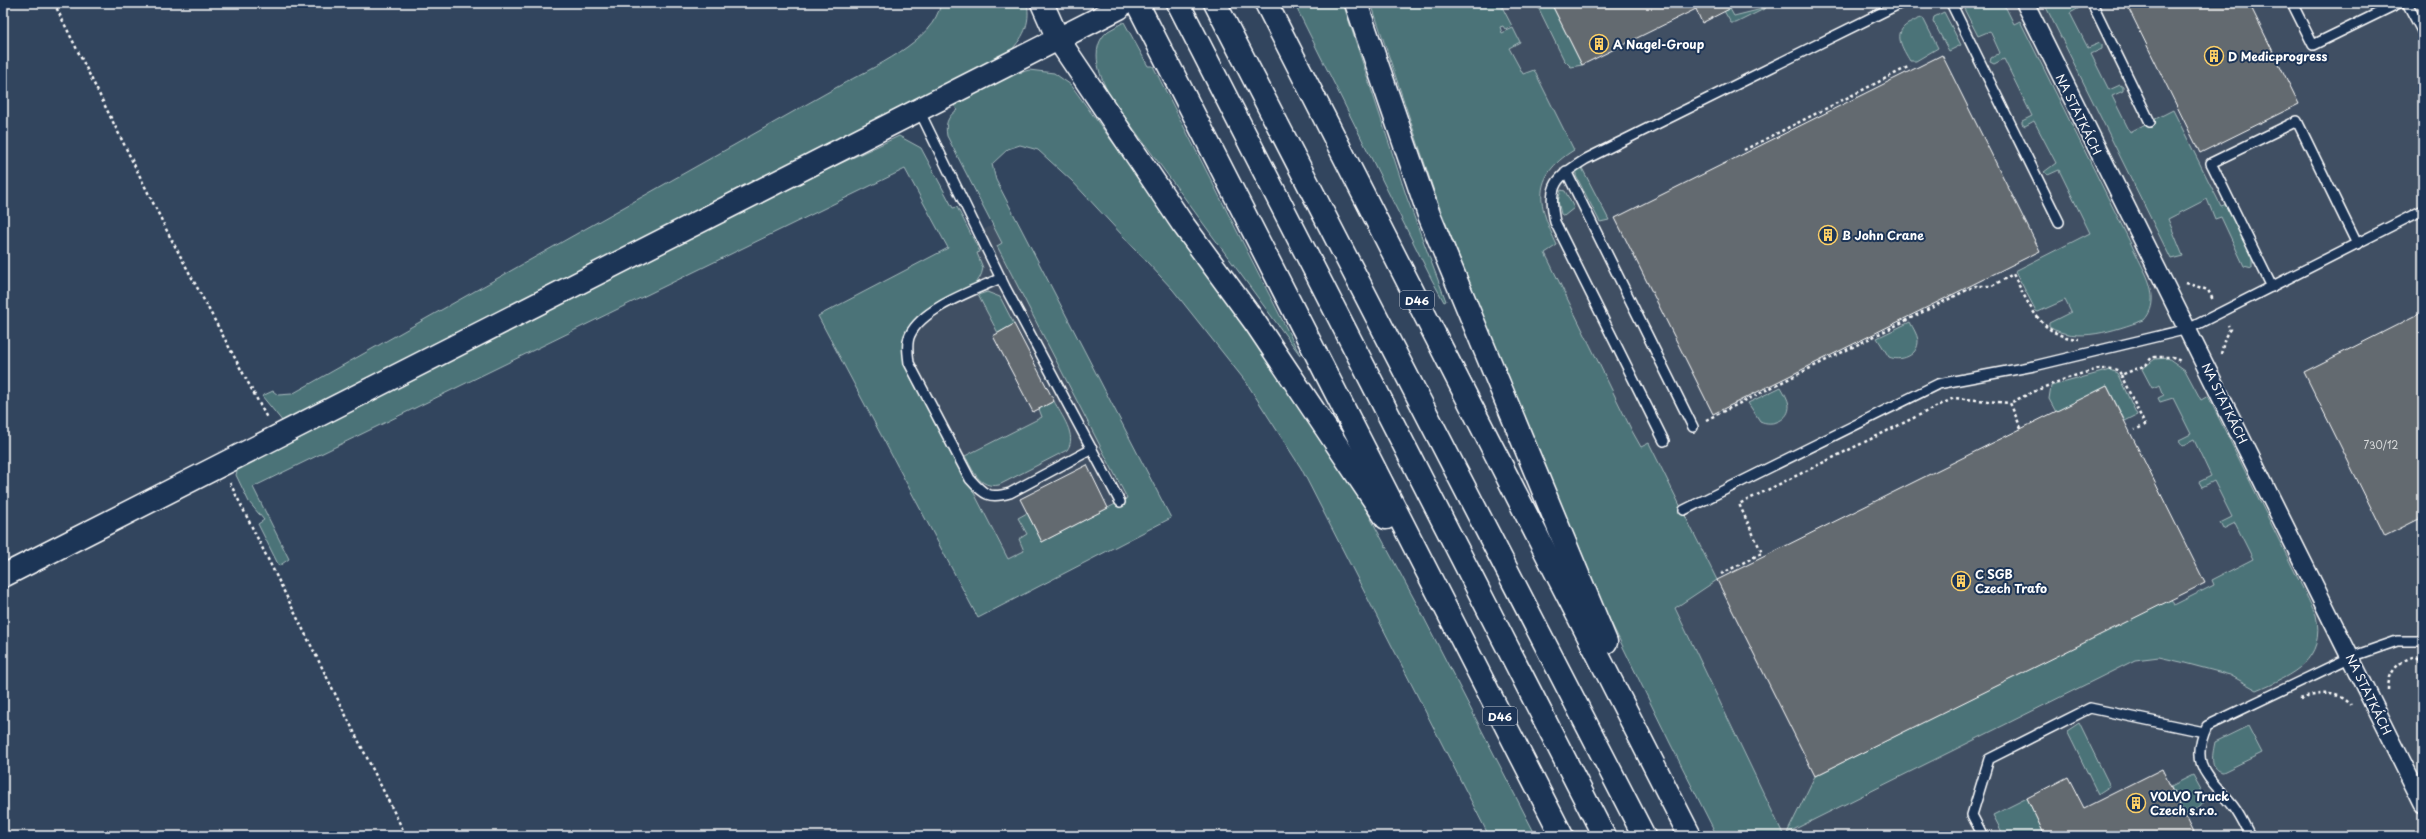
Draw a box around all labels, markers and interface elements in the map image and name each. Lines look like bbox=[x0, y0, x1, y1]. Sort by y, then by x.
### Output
building icon: A Nagel-Group bbox=[1588, 33, 1610, 55]
place label: A Nagel-Group bbox=[1613, 35, 1705, 53]
building icon: D Medicprogress bbox=[2203, 45, 2225, 67]
place label: D Medicprogress bbox=[2228, 47, 2328, 65]
street label: NA STATKÁCH bbox=[2052, 70, 2106, 158]
building icon: B John Crane bbox=[1817, 224, 1839, 246]
place label: B John Crane bbox=[1842, 226, 1924, 244]
road number: D46 bbox=[1400, 291, 1434, 309]
street label: NA STATKÁCH bbox=[2198, 359, 2252, 447]
house number: 730/12 bbox=[2364, 437, 2398, 452]
place label: C SGB Czech Trafo bbox=[1975, 565, 2047, 597]
building icon: C SGB Czech Trafo bbox=[1950, 570, 1972, 592]
street label: NA STATKÁCH bbox=[2342, 650, 2396, 738]
road number: D46 bbox=[1483, 707, 1517, 725]
place label: VOLVO Truck Czech s.r.o. bbox=[2150, 787, 2229, 819]
building icon: VOLVO Truck Czech s.r.o. bbox=[2125, 792, 2147, 814]

